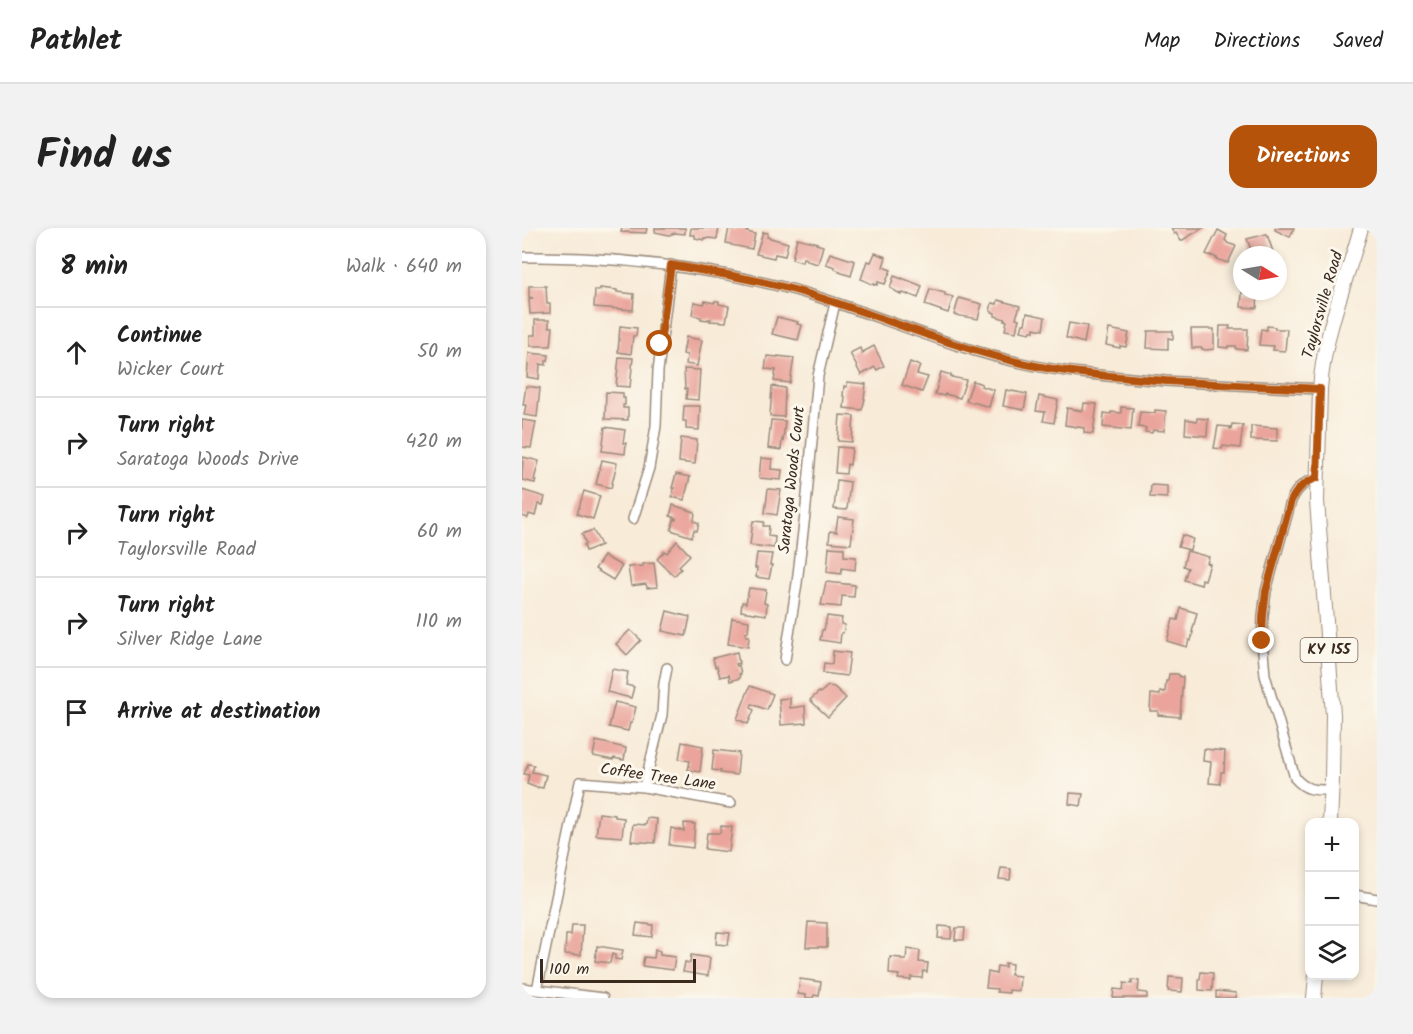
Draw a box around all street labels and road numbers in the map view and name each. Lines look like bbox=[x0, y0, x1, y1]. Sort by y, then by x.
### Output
street label: Taylorsville Road bbox=[1296, 247, 1351, 362]
street label: Saratoga Woods Court bbox=[772, 404, 812, 555]
road number: KY 155 bbox=[1300, 638, 1358, 662]
street label: Coffee Tree Lane bbox=[599, 757, 717, 797]

